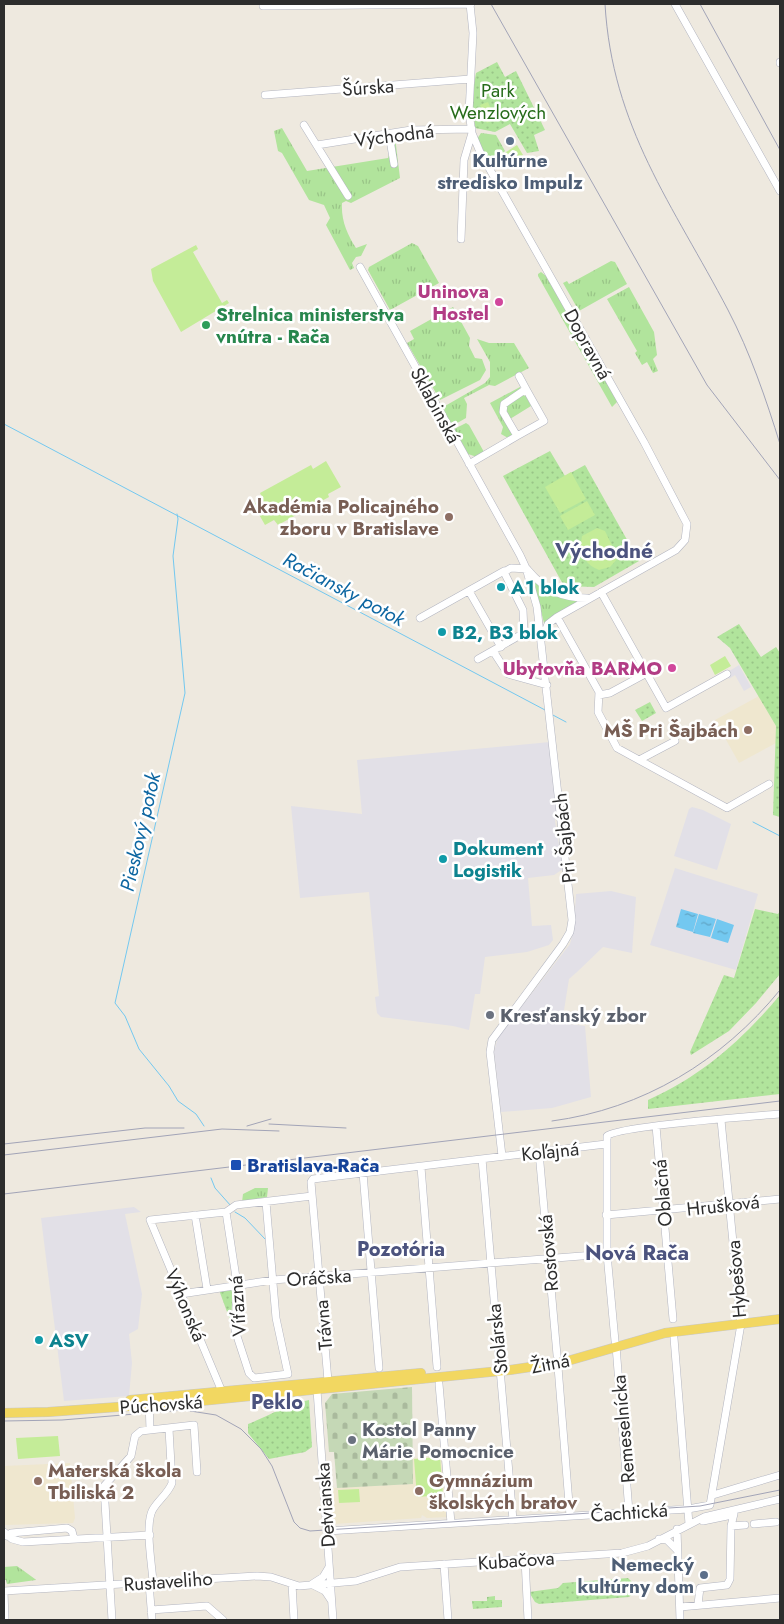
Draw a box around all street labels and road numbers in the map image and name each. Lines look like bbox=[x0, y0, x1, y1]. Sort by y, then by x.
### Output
street label: Šúrska bbox=[341, 72, 395, 103]
street label: Východná bbox=[353, 117, 436, 154]
street label: Dopravná bbox=[557, 304, 618, 385]
street label: Sklabinská bbox=[404, 362, 468, 448]
street label: Pri Šajbách bbox=[546, 791, 583, 884]
street label: Koľajná bbox=[520, 1135, 580, 1168]
street label: Oblačná bbox=[646, 1158, 679, 1228]
street label: Hrušková bbox=[685, 1188, 761, 1223]
street label: Rostovská bbox=[532, 1213, 565, 1292]
street label: Hybešova bbox=[720, 1239, 753, 1319]
street label: Oráčska bbox=[286, 1262, 352, 1293]
street label: Výhonská bbox=[158, 1265, 213, 1346]
street label: Víťazná bbox=[222, 1274, 253, 1337]
street label: Trávna bbox=[308, 1299, 339, 1351]
street label: Stolárska bbox=[480, 1302, 515, 1375]
street label: Žitná bbox=[528, 1347, 572, 1380]
street label: Remeselnícka bbox=[605, 1374, 642, 1484]
street label: Púchovská bbox=[119, 1388, 203, 1421]
street label: Detvianska bbox=[309, 1462, 342, 1548]
street label: Čachtická bbox=[589, 1496, 669, 1529]
street label: Kubačova bbox=[477, 1544, 555, 1577]
street label: Rustaveliho bbox=[122, 1565, 214, 1598]

